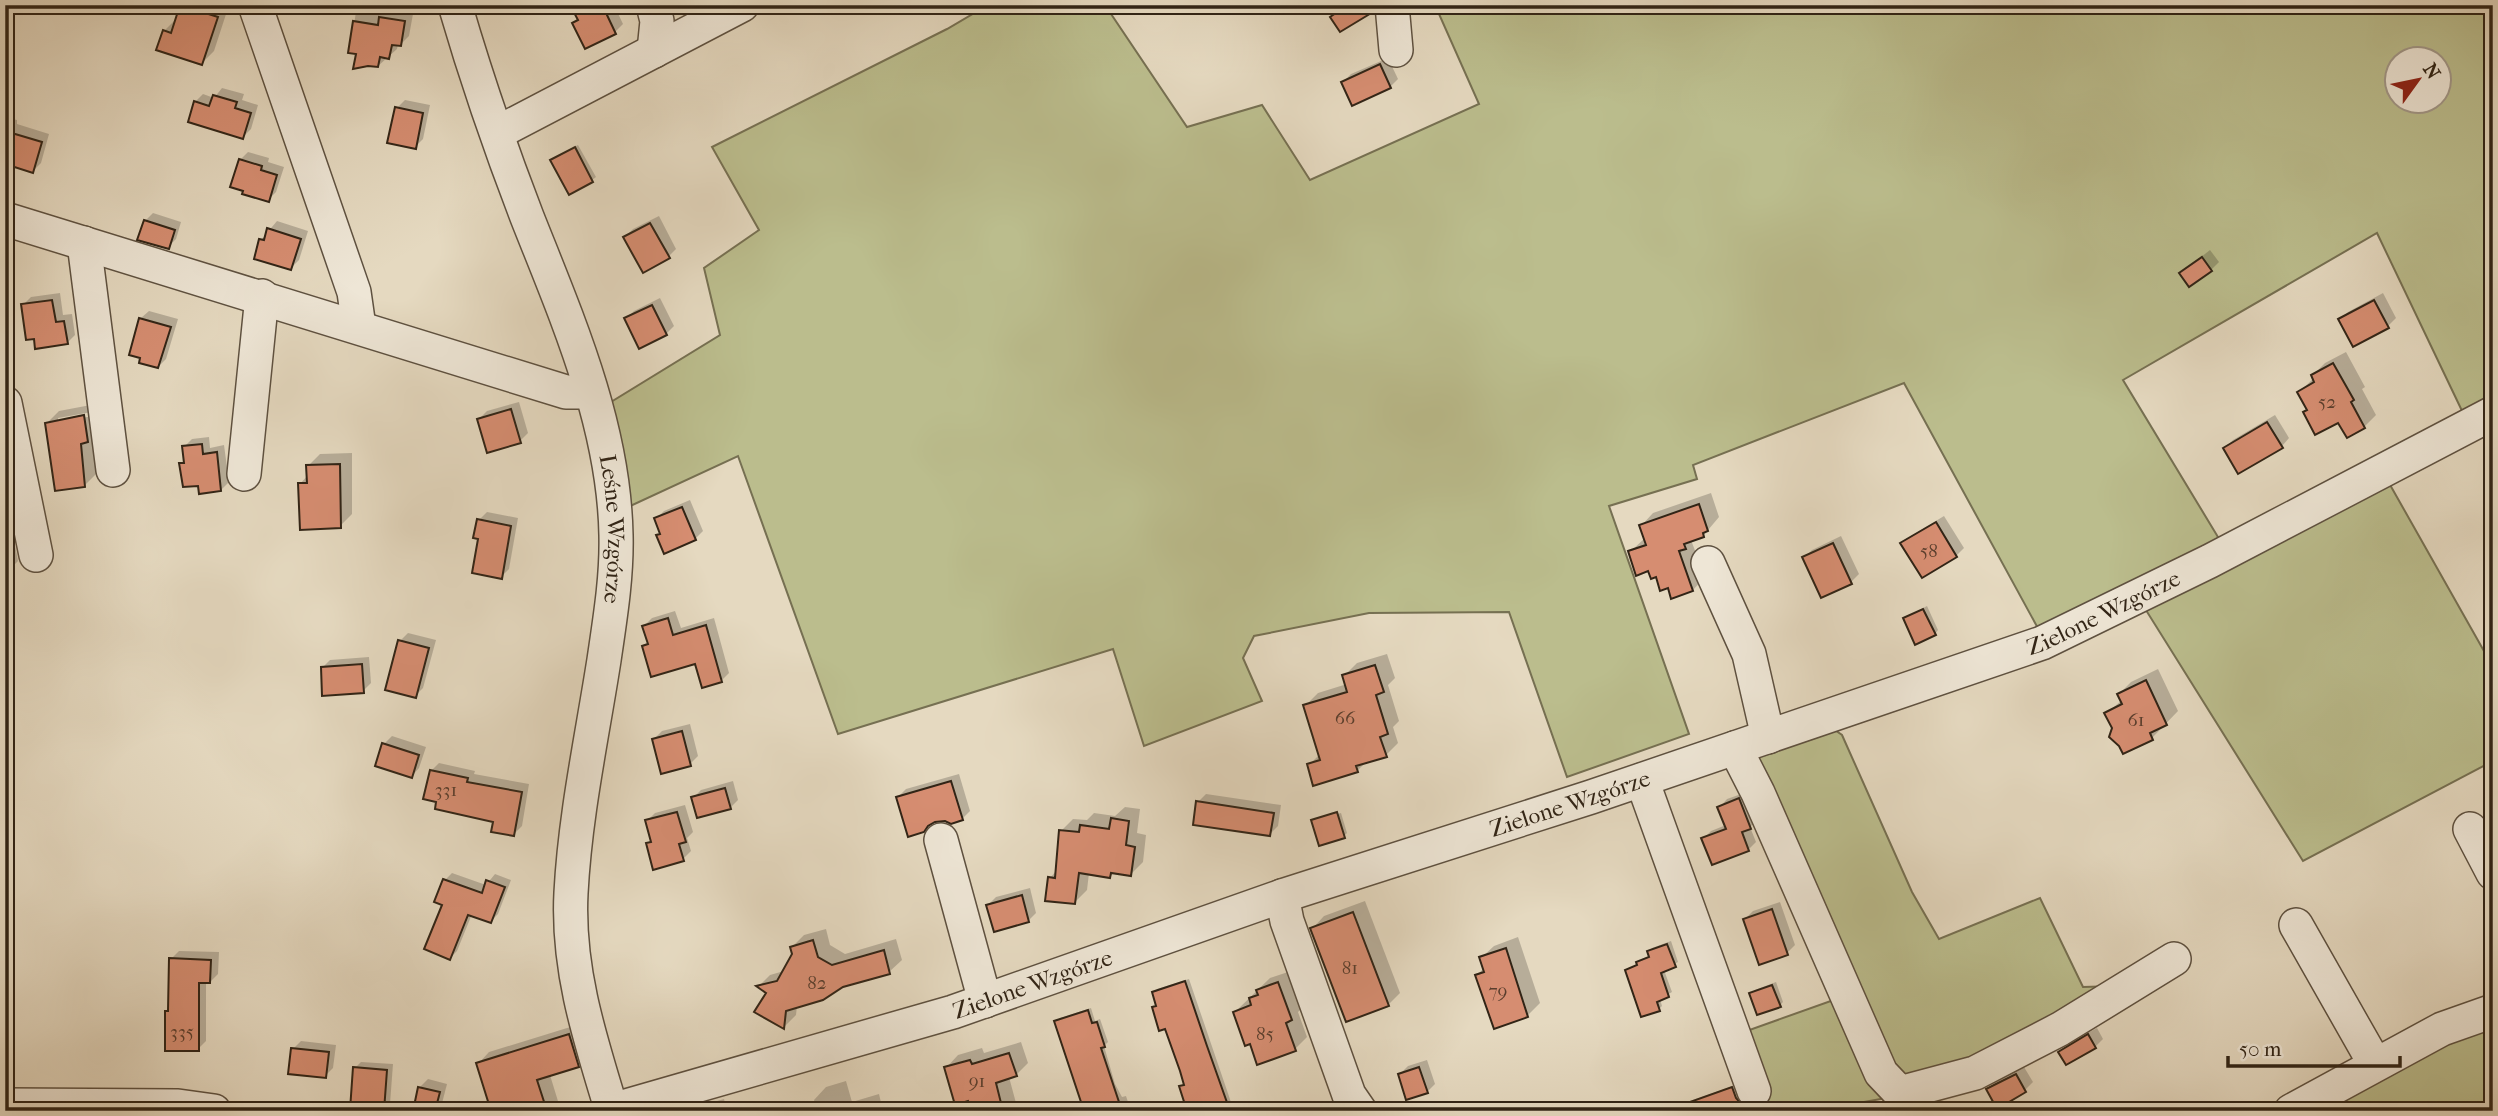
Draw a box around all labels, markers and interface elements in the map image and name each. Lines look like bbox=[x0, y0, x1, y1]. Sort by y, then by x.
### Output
north arrow bbox=[2382, 46, 2452, 116]
text: N bbox=[2418, 59, 2445, 84]
house number: 52 bbox=[2318, 391, 2336, 413]
street label: Leśne Wzgórze bbox=[593, 452, 629, 605]
house number: 58 bbox=[1920, 540, 1938, 562]
street label: Zielone Wzgórze bbox=[2023, 565, 2185, 661]
house number: 66 bbox=[1335, 707, 1356, 729]
house number: 61 bbox=[2128, 709, 2144, 731]
street label: Zielone Wzgórze bbox=[1486, 765, 1654, 843]
house number: 331 bbox=[435, 779, 457, 801]
street label: Zielone Wzgórze bbox=[949, 944, 1116, 1025]
house number: 81 bbox=[1342, 957, 1358, 979]
house number: 82 bbox=[807, 972, 827, 994]
house number: 79 bbox=[1488, 980, 1508, 1002]
house number: 335 bbox=[170, 1021, 194, 1043]
house number: 85 bbox=[1256, 1023, 1274, 1045]
scale bar bbox=[2228, 1025, 2400, 1069]
text: 50 m bbox=[2239, 1037, 2282, 1061]
house number: 91 bbox=[969, 1070, 985, 1092]

